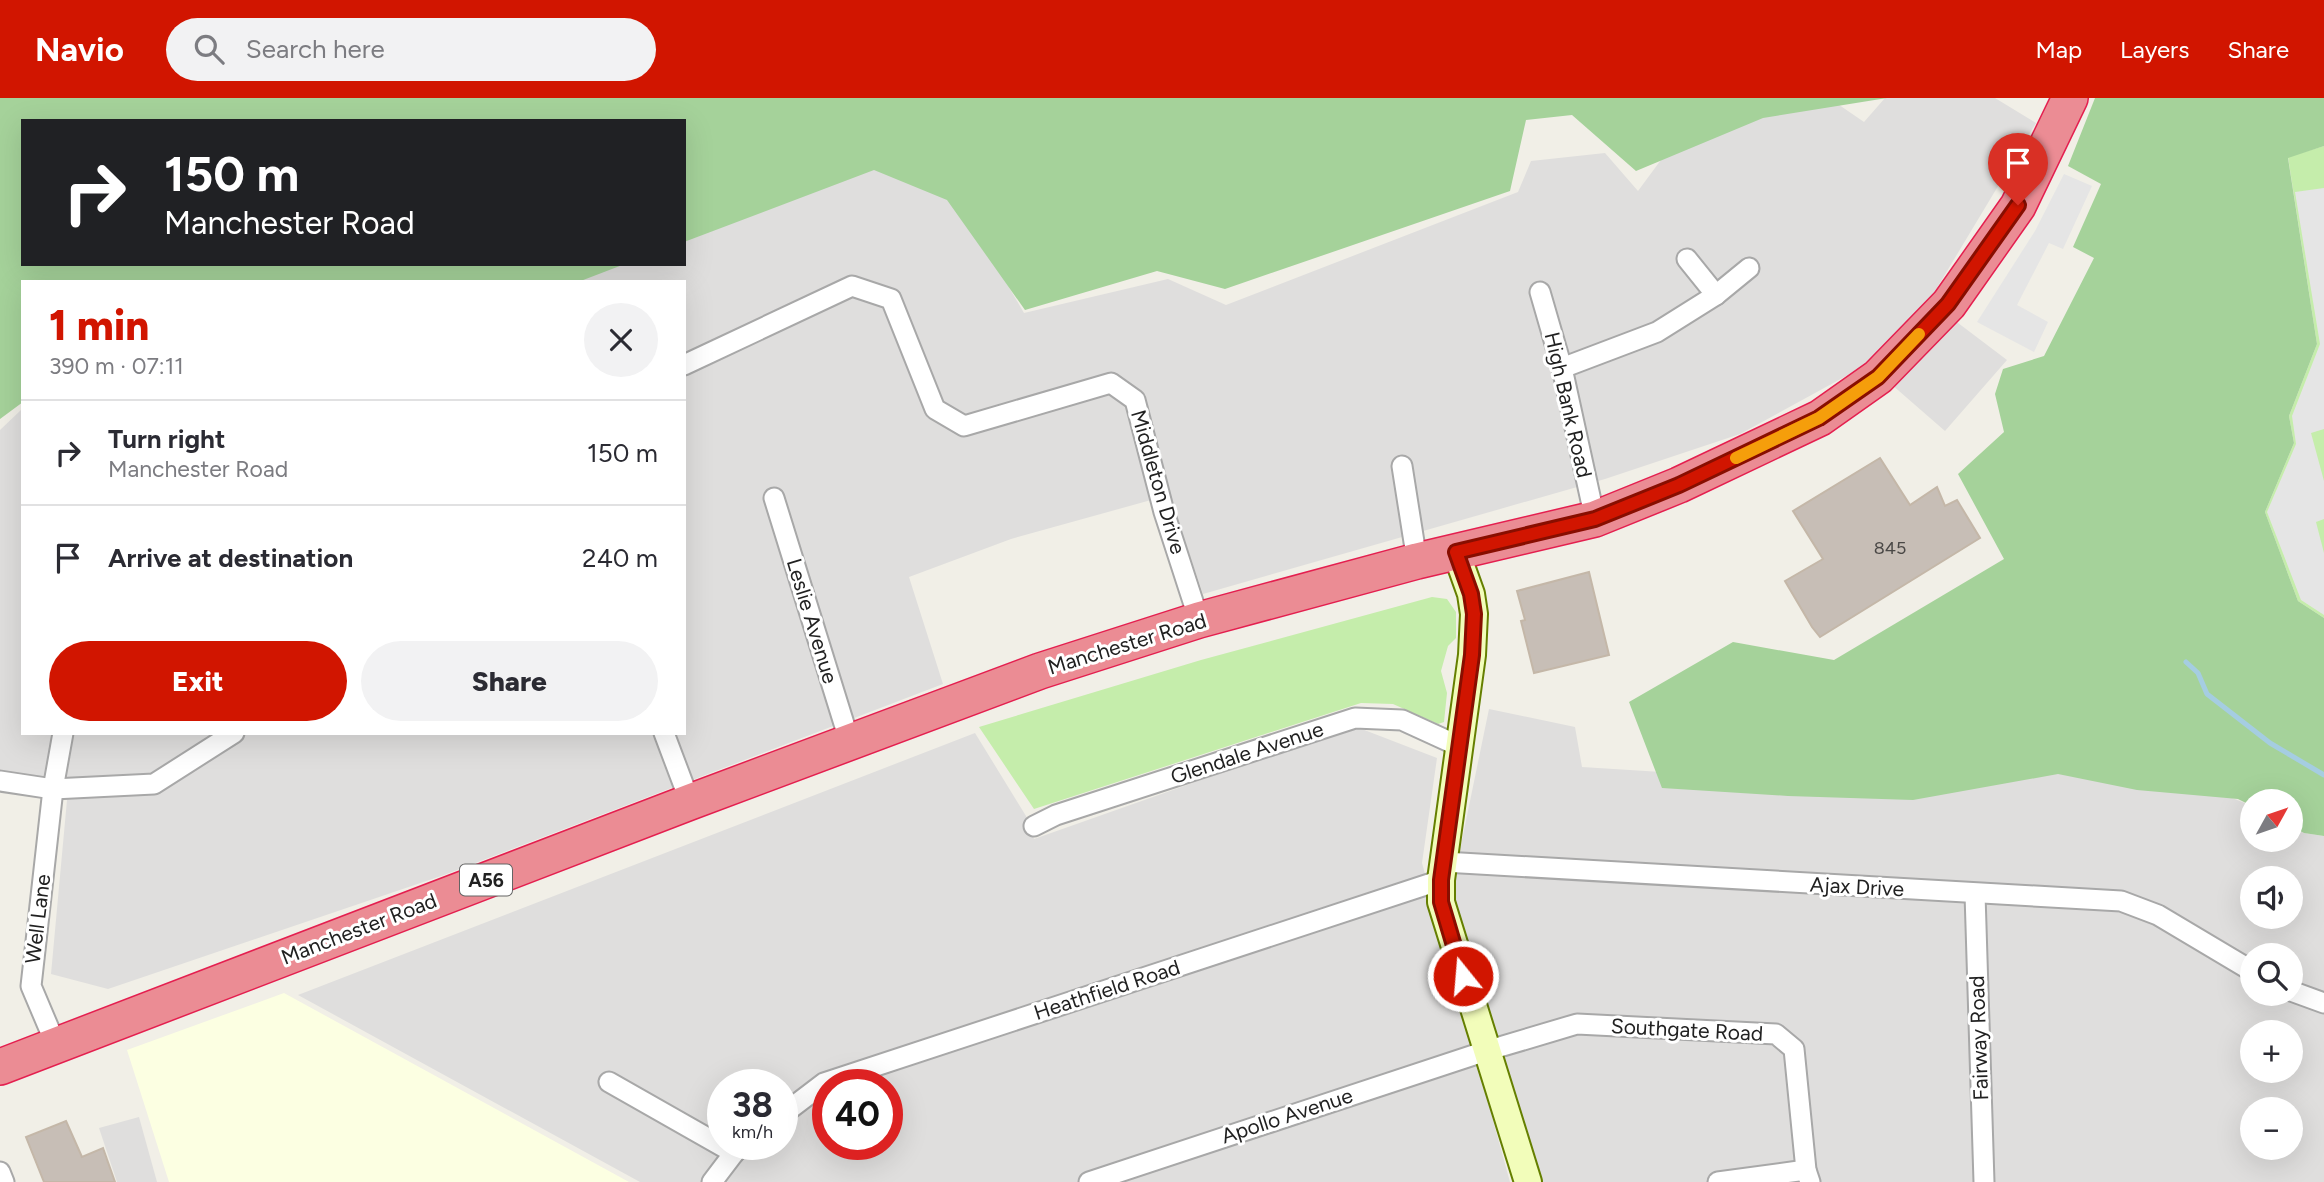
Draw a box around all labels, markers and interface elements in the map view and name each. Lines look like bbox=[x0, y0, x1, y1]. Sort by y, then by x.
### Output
search box bbox=[166, 18, 656, 81]
text: Navio bbox=[35, 30, 124, 69]
icon: search bbox=[190, 30, 228, 68]
text: Search here bbox=[246, 33, 385, 65]
text: Map bbox=[2035, 35, 2082, 64]
text: Layers bbox=[2120, 35, 2189, 64]
text: Share bbox=[2227, 35, 2289, 64]
pin bbox=[1988, 133, 2048, 205]
text: 150 m bbox=[164, 144, 299, 203]
icon: arrive bbox=[1999, 144, 2037, 182]
icon: right bbox=[49, 147, 140, 238]
text: Manchester Road bbox=[164, 204, 415, 242]
text: 1 min bbox=[49, 300, 149, 351]
button: close bbox=[584, 303, 658, 377]
street label: High Bank Road bbox=[1540, 330, 1597, 480]
text: 390 m · 07:11 bbox=[49, 352, 184, 380]
street label: Middleton Drive bbox=[1126, 407, 1191, 557]
text: Turn right bbox=[108, 423, 225, 455]
icon: right bbox=[49, 434, 87, 472]
text: 150 m bbox=[587, 437, 658, 469]
text: Manchester Road bbox=[108, 455, 288, 483]
house number: 845 bbox=[1874, 537, 1906, 559]
icon: arrive bbox=[49, 539, 87, 577]
text: Arrive at destination bbox=[108, 542, 353, 574]
text: 240 m bbox=[582, 542, 658, 574]
street label: Leslie Avenue bbox=[782, 555, 843, 686]
street label: Manchester Road bbox=[1045, 608, 1209, 680]
button: Exit bbox=[49, 641, 347, 721]
button: Share bbox=[361, 641, 658, 721]
street label: Glendale Avenue bbox=[1167, 716, 1326, 789]
north arrow bbox=[2240, 789, 2303, 852]
map controls bbox=[2240, 789, 2303, 1160]
road number: A56 bbox=[460, 864, 512, 895]
button: sound bbox=[2240, 866, 2303, 929]
street label: Ajax Drive bbox=[1809, 872, 1905, 901]
street label: Well Lane bbox=[20, 873, 55, 965]
street label: Manchester Road bbox=[278, 887, 440, 970]
position arrow bbox=[1426, 939, 1500, 1013]
button: search bbox=[2240, 943, 2303, 1006]
street label: Heathfield Road bbox=[1031, 954, 1183, 1025]
street label: Fairway Road bbox=[1964, 975, 1993, 1101]
street label: Southgate Road bbox=[1610, 1013, 1764, 1046]
button: + bbox=[2240, 1020, 2303, 1083]
speed limit sign: 40 bbox=[812, 1069, 903, 1160]
street label: Apollo Avenue bbox=[1218, 1083, 1356, 1148]
text: 38 bbox=[732, 1084, 773, 1126]
button: − bbox=[2240, 1097, 2303, 1160]
text: km/h bbox=[732, 1121, 773, 1143]

